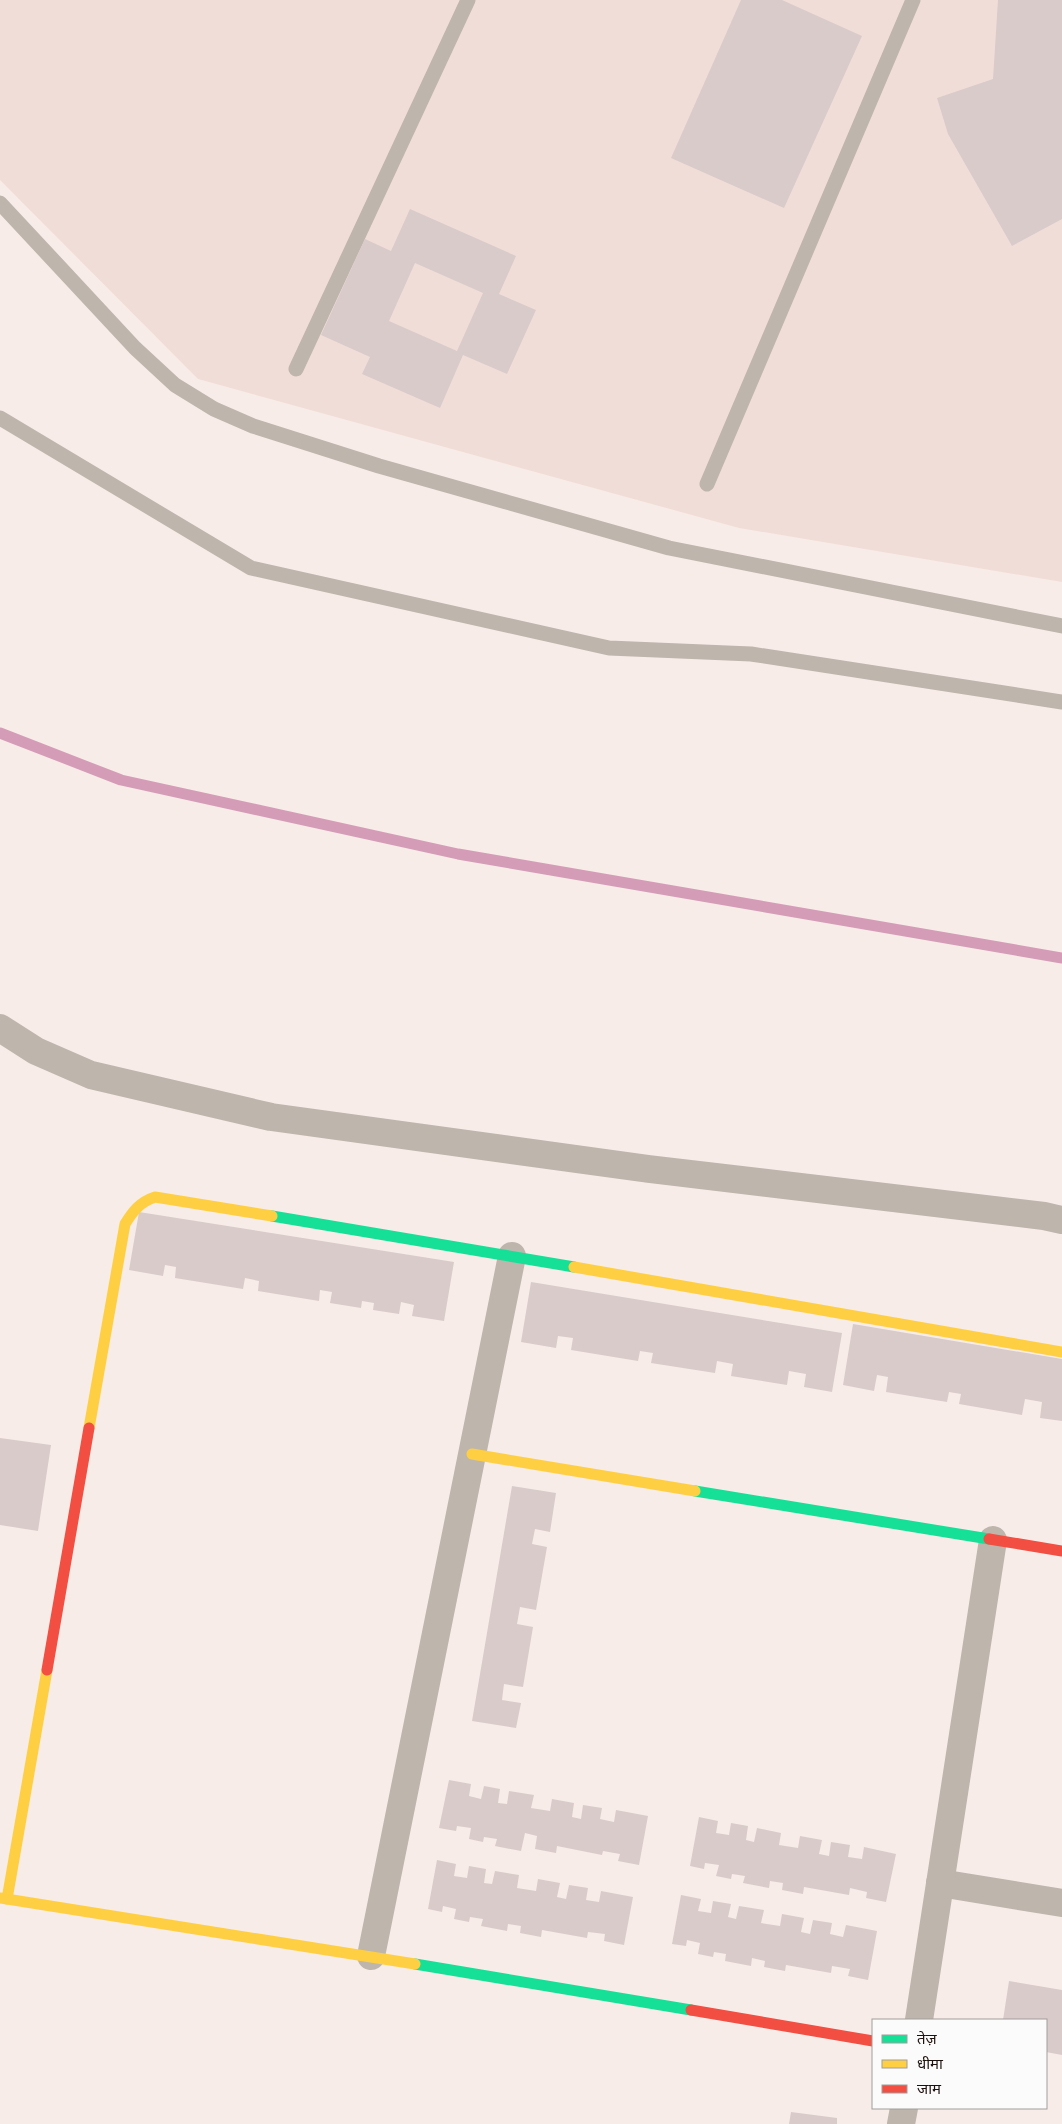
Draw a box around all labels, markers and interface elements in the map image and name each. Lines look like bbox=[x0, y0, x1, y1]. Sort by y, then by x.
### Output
legend bbox=[872, 2019, 1047, 2109]
text: तेज़ bbox=[917, 2030, 938, 2048]
text: धीमा bbox=[917, 2055, 944, 2073]
text: जाम bbox=[917, 2080, 942, 2098]

